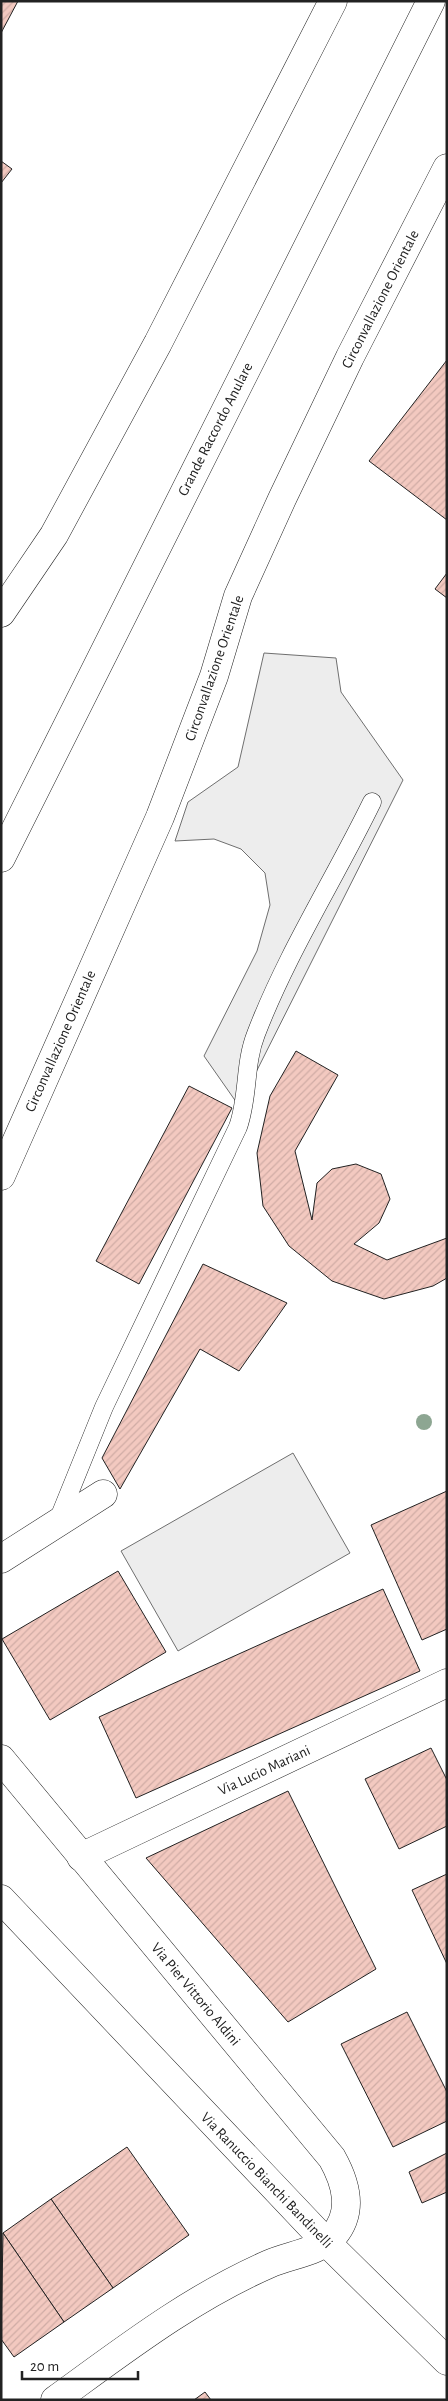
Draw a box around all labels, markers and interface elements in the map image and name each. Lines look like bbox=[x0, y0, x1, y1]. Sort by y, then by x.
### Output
street label: Circonvallazione Orientale bbox=[339, 227, 422, 371]
street label: Grande Raccordo Anulare bbox=[175, 360, 256, 498]
street label: Circonvallazione Orientale bbox=[182, 593, 247, 743]
street label: Circonvallazione Orientale bbox=[22, 968, 99, 1114]
street label: Via Lucio Mariani bbox=[216, 1743, 313, 1798]
street label: Via Pier Vittorio Aldini bbox=[148, 1940, 243, 2049]
street label: Via Ranuccio Bianchi Bandinelli bbox=[198, 2110, 335, 2251]
scale bar bbox=[22, 2348, 139, 2380]
text: 20 m bbox=[30, 2359, 59, 2374]

